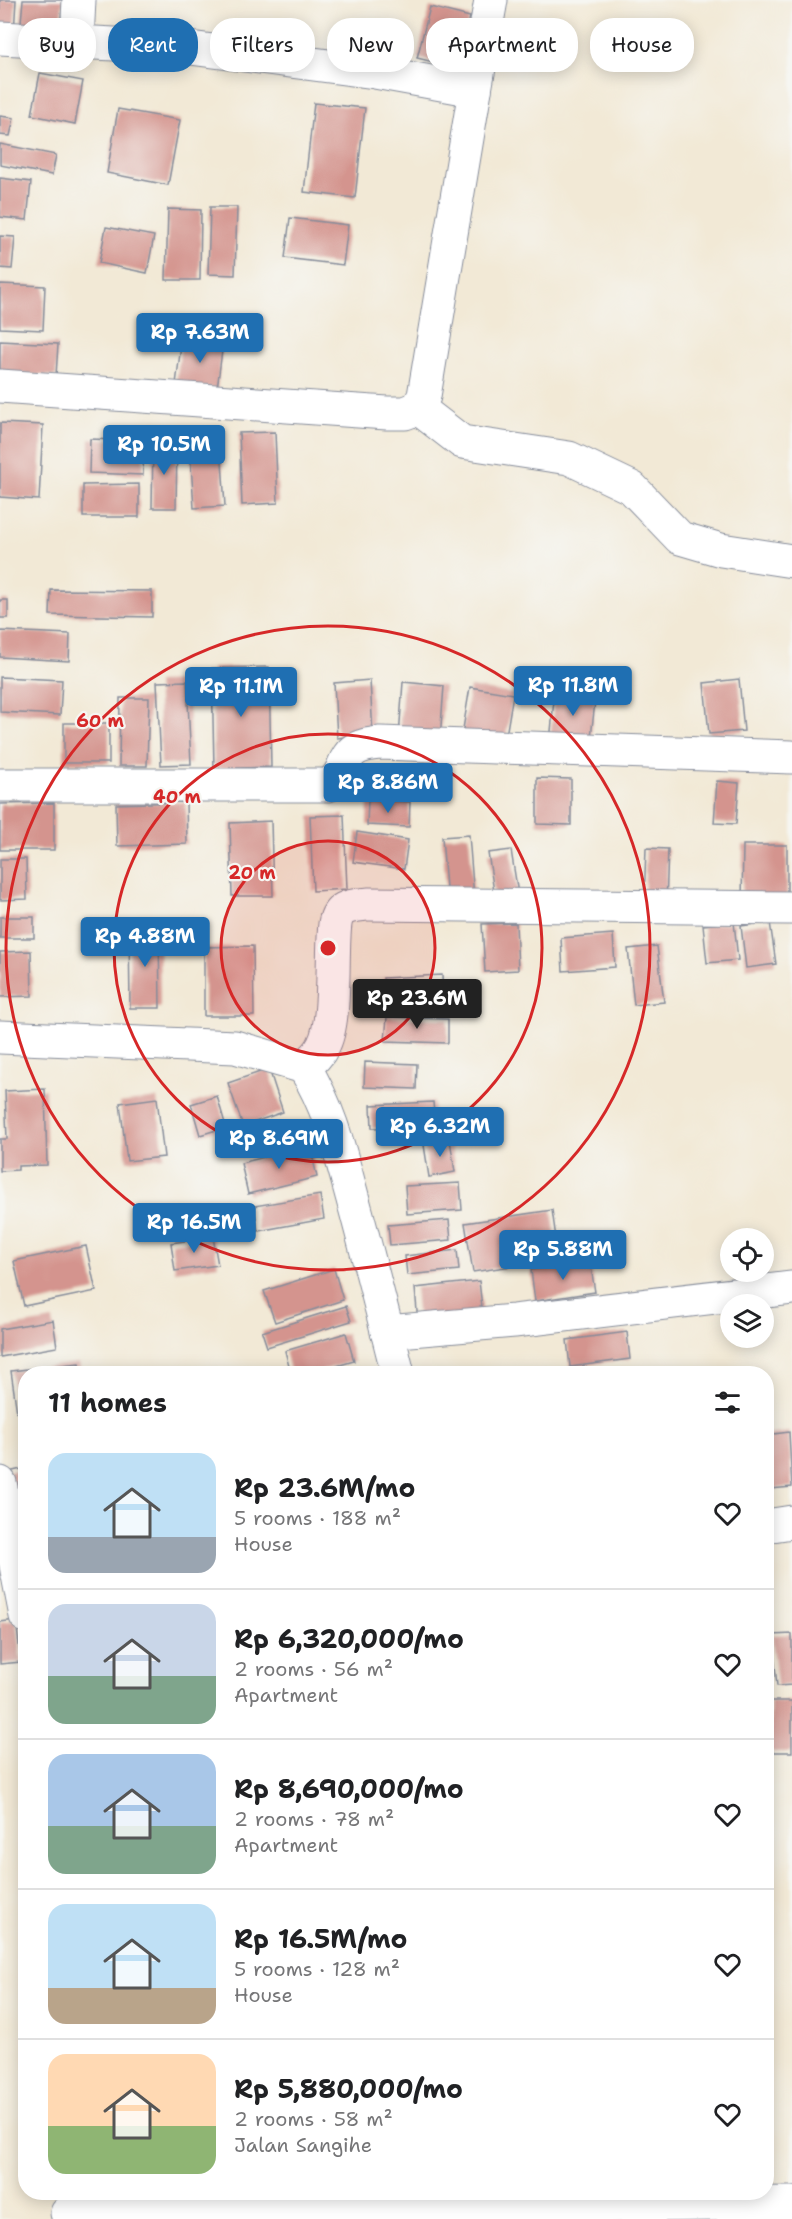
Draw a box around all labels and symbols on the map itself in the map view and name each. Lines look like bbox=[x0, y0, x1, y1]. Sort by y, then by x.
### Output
pin: Rp 7.63M bbox=[138, 313, 262, 364]
pin: Rp 10.5M bbox=[102, 425, 226, 476]
pin: Rp 11.8M bbox=[511, 666, 635, 717]
pin: Rp 11.1M bbox=[179, 667, 303, 718]
text: 60 m bbox=[76, 709, 124, 733]
pin: Rp 8.86M bbox=[326, 763, 450, 814]
text: 40 m bbox=[153, 785, 201, 809]
text: 20 m bbox=[228, 861, 276, 885]
pin: Rp 4.88M bbox=[83, 917, 207, 968]
centre of rings bbox=[318, 938, 338, 958]
pin: Rp 23.6M bbox=[355, 979, 479, 1030]
pin: Rp 6.32M bbox=[378, 1107, 502, 1158]
pin: Rp 8.69M bbox=[217, 1119, 341, 1170]
pin: Rp 16.5M bbox=[132, 1203, 256, 1254]
pin: Rp 5.88M bbox=[501, 1230, 625, 1281]

